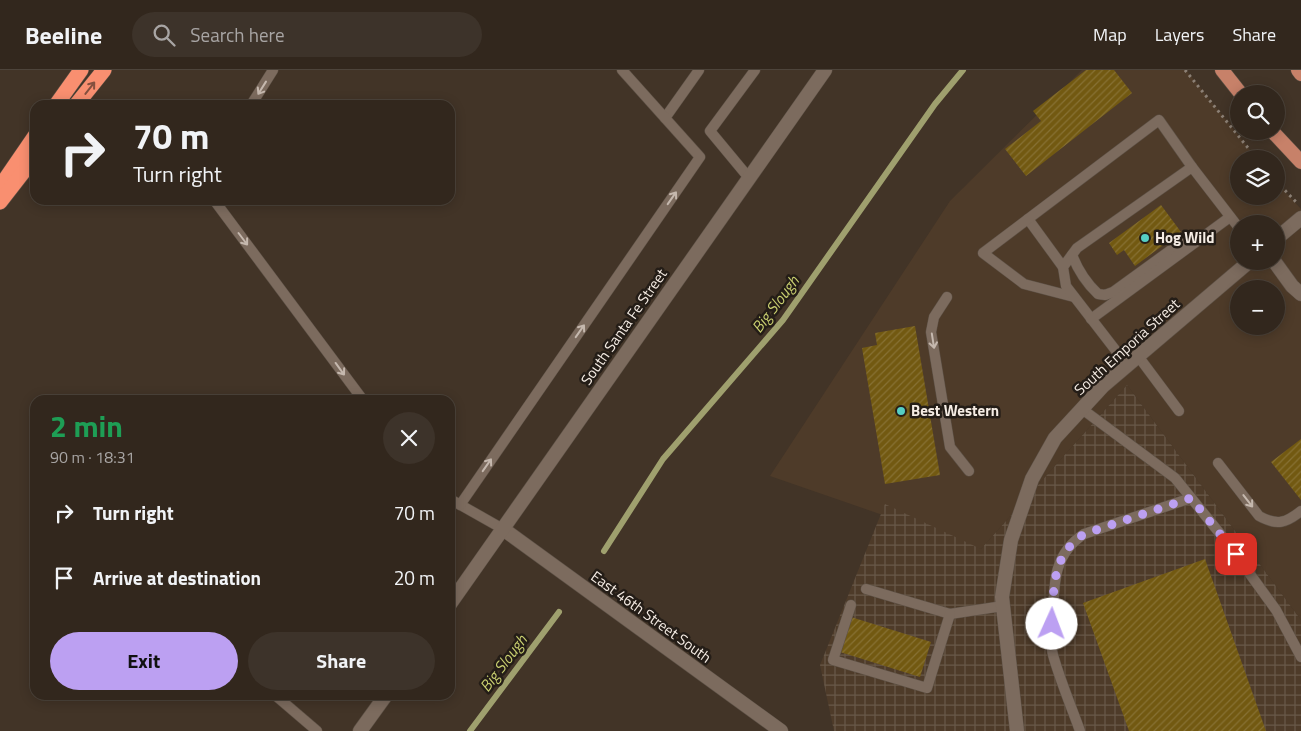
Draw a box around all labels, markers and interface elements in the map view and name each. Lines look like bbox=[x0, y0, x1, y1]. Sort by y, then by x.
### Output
search box bbox=[132, 12, 482, 57]
text: Beeline bbox=[25, 17, 102, 53]
text: Search here bbox=[190, 20, 285, 49]
icon: search bbox=[150, 21, 178, 49]
text: Map bbox=[1093, 21, 1127, 48]
text: Layers bbox=[1155, 21, 1204, 48]
text: Share bbox=[1232, 21, 1276, 48]
one-way arrow bbox=[257, 80, 267, 94]
one-way arrow bbox=[84, 81, 95, 94]
map controls bbox=[1230, 85, 1285, 335]
button: search bbox=[1230, 85, 1285, 140]
text: 70 m bbox=[133, 109, 209, 163]
icon: right bbox=[50, 120, 115, 185]
button: layers bbox=[1230, 150, 1285, 205]
text: Turn right bbox=[133, 157, 222, 191]
one-way arrow bbox=[667, 191, 677, 205]
button: + bbox=[1230, 215, 1285, 270]
place label: Hog Wild bbox=[1155, 226, 1214, 249]
one-way arrow bbox=[238, 232, 248, 246]
marker: Hog Wild bbox=[1139, 232, 1151, 244]
street label: South Santa Fe Street bbox=[575, 263, 673, 390]
water label: Big Slough bbox=[745, 269, 805, 338]
button: − bbox=[1230, 280, 1285, 335]
street label: South Emporia Street bbox=[1069, 292, 1185, 400]
one-way arrow bbox=[575, 325, 585, 339]
one-way arrow bbox=[928, 333, 938, 349]
one-way arrow bbox=[335, 362, 345, 376]
place label: Best Western bbox=[911, 399, 999, 422]
text: 2 min bbox=[50, 403, 123, 449]
marker: Best Western bbox=[895, 405, 907, 417]
button: close bbox=[383, 412, 435, 464]
text: 90 m · 18:31 bbox=[50, 445, 135, 469]
one-way arrow bbox=[482, 458, 492, 472]
one-way arrow bbox=[1242, 494, 1253, 507]
text: Turn right bbox=[93, 498, 174, 527]
text: 70 m bbox=[394, 498, 435, 527]
icon: right bbox=[50, 499, 78, 527]
pin bbox=[1215, 533, 1257, 575]
icon: arrive bbox=[1222, 540, 1250, 568]
text: Arrive at destination bbox=[93, 563, 261, 592]
text: 20 m bbox=[394, 563, 435, 592]
icon: arrive bbox=[50, 564, 78, 592]
street label: East 46th Street South bbox=[586, 565, 716, 668]
position arrow bbox=[1025, 597, 1077, 649]
water label: Big Slough bbox=[473, 628, 533, 697]
button: Exit bbox=[50, 632, 238, 690]
button: Share bbox=[248, 632, 435, 690]

